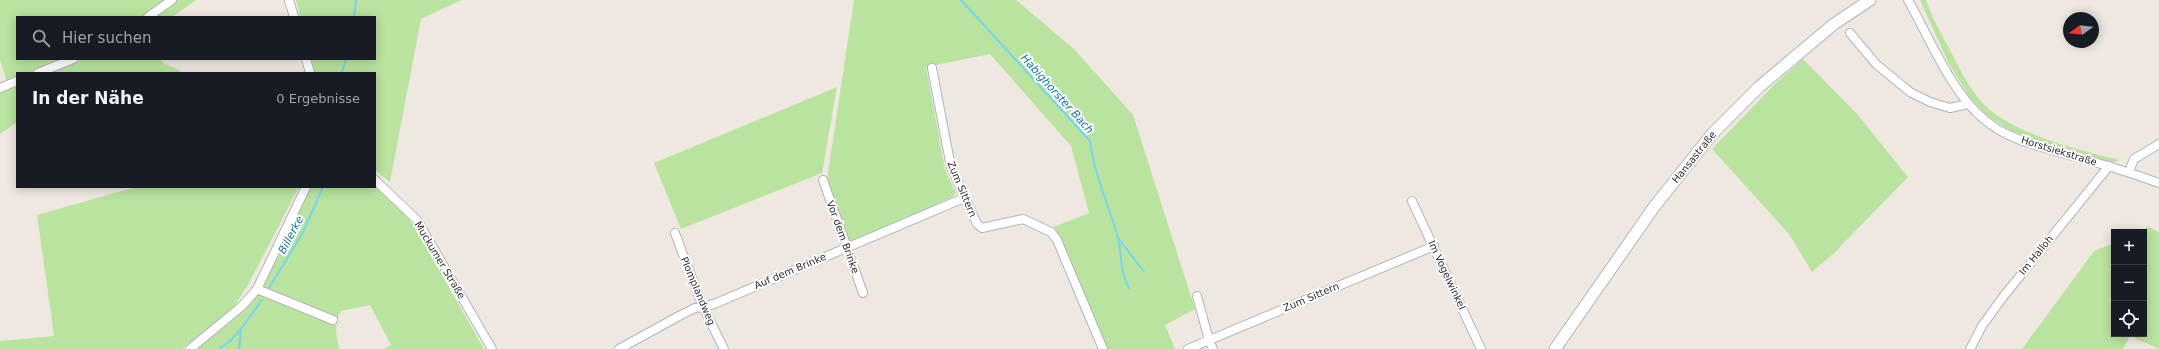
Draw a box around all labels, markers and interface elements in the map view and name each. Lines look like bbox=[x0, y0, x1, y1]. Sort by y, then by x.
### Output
north arrow bbox=[2063, 12, 2099, 48]
search box bbox=[16, 16, 376, 60]
icon: search bbox=[30, 27, 52, 49]
text: Hier suchen bbox=[62, 29, 151, 47]
water label: Habighorster Bach bbox=[1018, 52, 1096, 136]
text: In der Nähe bbox=[32, 88, 144, 108]
text: 0 Ergebnisse bbox=[276, 91, 360, 106]
street label: Hansastraße bbox=[1670, 129, 1718, 185]
street label: Horstsiekstraße bbox=[2020, 134, 2098, 168]
street label: Zum Sittern bbox=[945, 159, 979, 219]
street label: Vor dem Brinke bbox=[825, 199, 861, 275]
water label: Billerke bbox=[276, 214, 307, 256]
street label: Muckumer Straße bbox=[413, 219, 467, 301]
map controls bbox=[2111, 229, 2147, 337]
button: + bbox=[2111, 229, 2147, 265]
street label: Im Halloh bbox=[2017, 233, 2055, 277]
street label: Im Vogelwinkel bbox=[1426, 239, 1468, 311]
street label: Auf dem Brinke bbox=[752, 251, 828, 291]
street label: Plomplandweg bbox=[679, 255, 717, 327]
button: − bbox=[2111, 265, 2147, 301]
street label: Zum Sittern bbox=[1281, 280, 1341, 314]
button: locate bbox=[2111, 301, 2147, 337]

